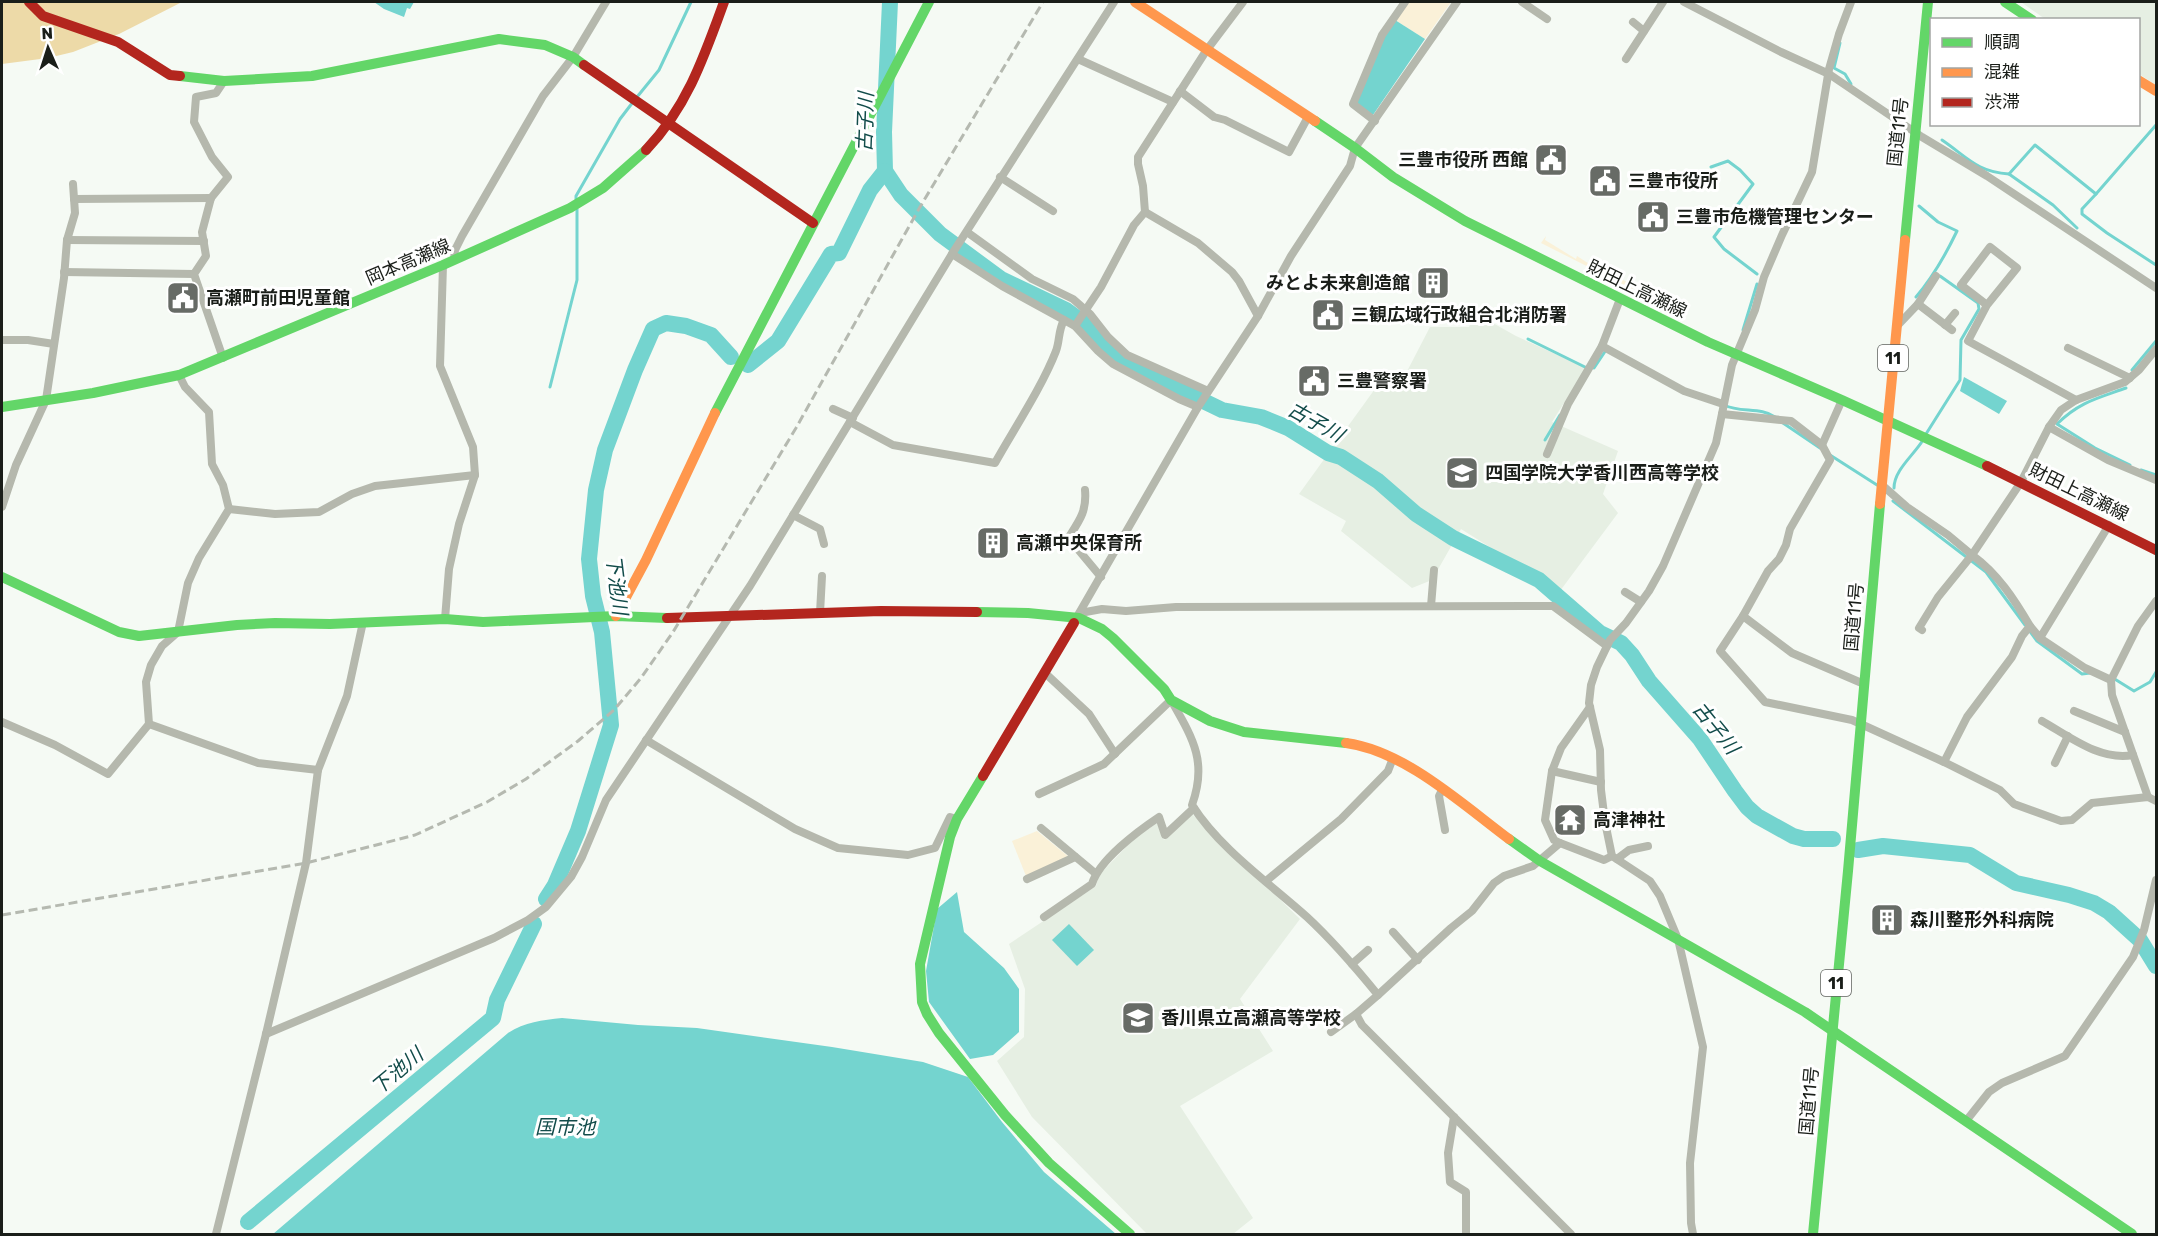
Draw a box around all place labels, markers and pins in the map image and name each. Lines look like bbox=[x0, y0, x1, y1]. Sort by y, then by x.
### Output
public building icon: 三豊市役所 西館 bbox=[1533, 142, 1569, 178]
place label: 三豊市役所 西館 bbox=[1398, 149, 1528, 171]
public building icon: 三豊市役所 bbox=[1587, 163, 1623, 199]
place label: 三豊市役所 bbox=[1628, 170, 1718, 192]
public building icon: 三豊市危機管理センター bbox=[1635, 199, 1671, 235]
place label: 三豊市危機管理センター bbox=[1676, 206, 1874, 228]
building icon: みとよ未来創造館 bbox=[1415, 265, 1451, 301]
place label: みとよ未来創造館 bbox=[1266, 272, 1410, 294]
public building icon: 高瀬町前田児童館 bbox=[165, 280, 201, 316]
place label: 高瀬町前田児童館 bbox=[206, 287, 350, 309]
public building icon: 三観広域行政組合北消防署 bbox=[1310, 297, 1346, 333]
place label: 三観広域行政組合北消防署 bbox=[1351, 304, 1567, 326]
public building icon: 三豊警察署 bbox=[1296, 363, 1332, 399]
place label: 三豊警察署 bbox=[1337, 370, 1427, 392]
school or university icon: 四国学院大学香川西高等学校 bbox=[1444, 455, 1480, 491]
place label: 四国学院大学香川西高等学校 bbox=[1485, 462, 1719, 484]
building icon: 高瀬中央保育所 bbox=[975, 525, 1011, 561]
place label: 高瀬中央保育所 bbox=[1016, 532, 1142, 554]
temple icon: 高津神社 bbox=[1552, 802, 1588, 838]
place label: 高津神社 bbox=[1593, 809, 1665, 831]
building icon: 森川整形外科病院 bbox=[1869, 902, 1905, 938]
place label: 森川整形外科病院 bbox=[1910, 909, 2054, 931]
school or university icon: 香川県立高瀬高等学校 bbox=[1120, 1000, 1156, 1036]
place label: 香川県立高瀬高等学校 bbox=[1161, 1007, 1341, 1029]

